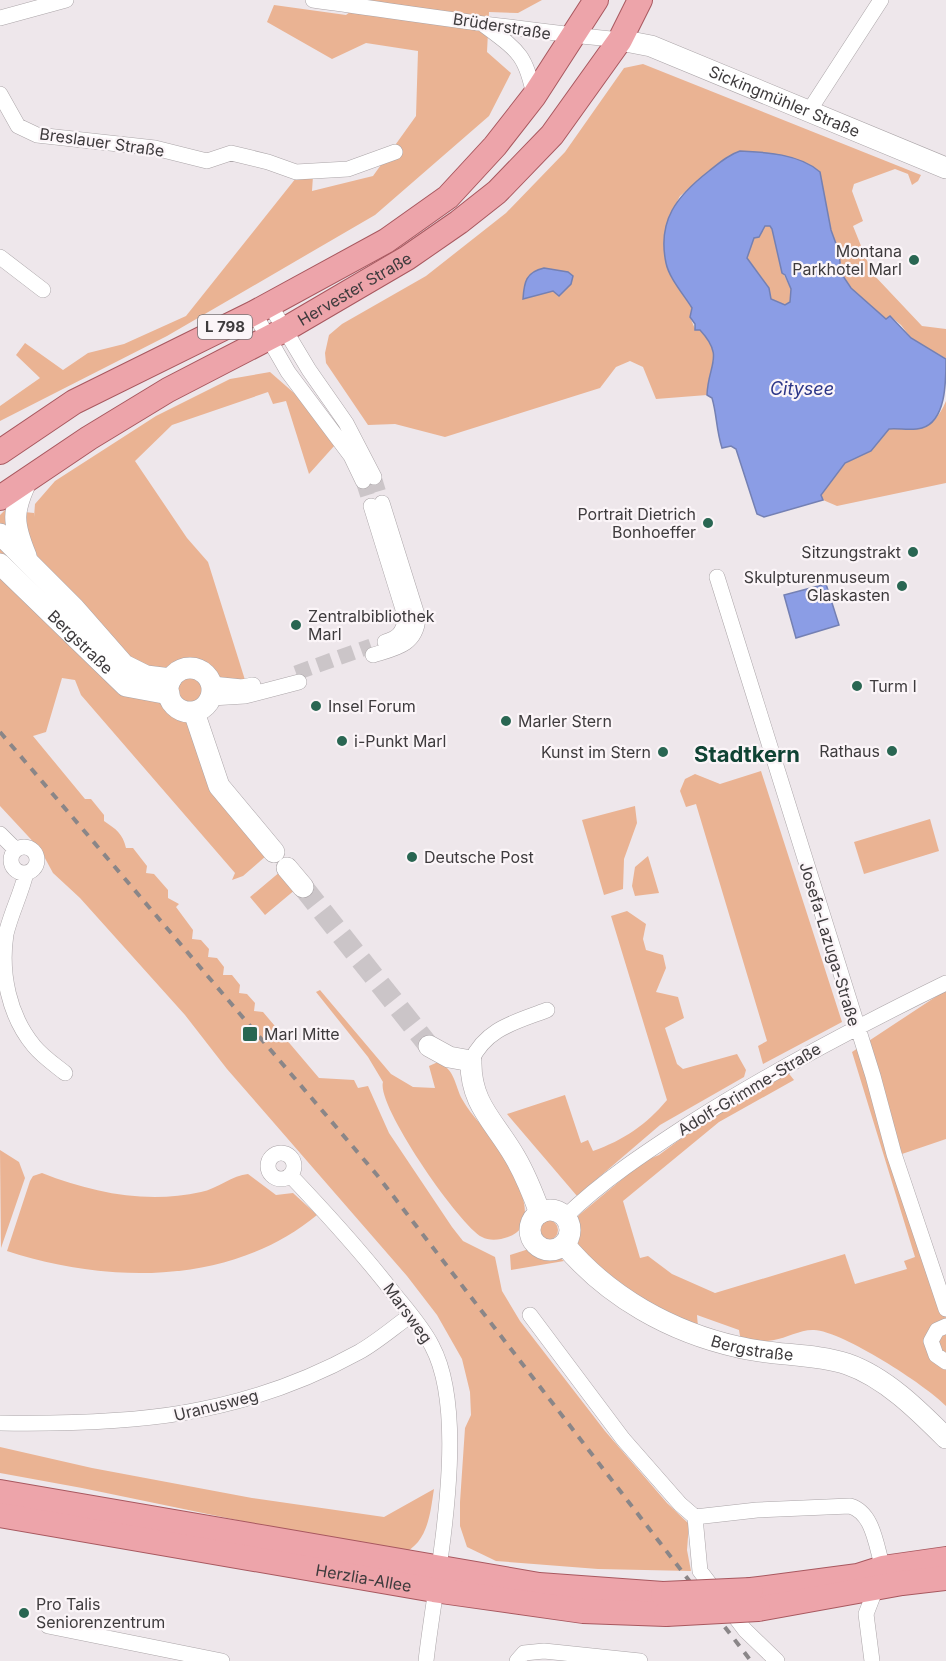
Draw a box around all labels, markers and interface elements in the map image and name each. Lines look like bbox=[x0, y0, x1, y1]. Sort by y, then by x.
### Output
street label: Brüderstraße bbox=[452, 8, 552, 44]
street label: Sickingmühler Straße bbox=[706, 61, 863, 141]
street label: Breslauer Straße bbox=[38, 123, 166, 161]
place label: Montana Parkhotel Marl bbox=[792, 241, 902, 279]
street label: Hervester Straße bbox=[294, 248, 415, 330]
marker: Montana Parkhotel Marl bbox=[907, 253, 921, 267]
road number: L 798 bbox=[198, 315, 252, 339]
water label: Citysee bbox=[770, 378, 834, 399]
place label: Portrait Dietrich Bonhoeffer bbox=[577, 504, 696, 542]
marker: Portrait Dietrich Bonhoeffer bbox=[701, 516, 715, 530]
place label: Sitzungstrakt bbox=[801, 542, 901, 562]
marker: Sitzungstrakt bbox=[906, 545, 920, 559]
place label: Skulpturenmuseum Glaskasten bbox=[744, 567, 890, 605]
marker: Skulpturenmuseum Glaskasten bbox=[895, 579, 909, 593]
street label: Bergstraße bbox=[44, 606, 117, 678]
place label: Zentralbibliothek Marl bbox=[308, 606, 435, 644]
marker: Zentralbibliothek Marl bbox=[289, 618, 303, 632]
place label: Turm I bbox=[869, 676, 917, 696]
marker: Turm I bbox=[850, 679, 864, 693]
place label: Insel Forum bbox=[328, 696, 416, 716]
marker: Insel Forum bbox=[309, 699, 323, 713]
place label: Marler Stern bbox=[518, 711, 612, 731]
marker: Marler Stern bbox=[499, 714, 513, 728]
place label: i-Punkt Marl bbox=[354, 731, 446, 751]
marker: i-Punkt Marl bbox=[335, 734, 349, 748]
district label: Stadtkern bbox=[694, 741, 800, 767]
place label: Rathaus bbox=[819, 741, 880, 761]
place label: Kunst im Stern bbox=[541, 742, 651, 762]
marker: Rathaus bbox=[885, 744, 899, 758]
marker: Kunst im Stern bbox=[656, 745, 670, 759]
place label: Deutsche Post bbox=[424, 847, 534, 867]
marker: Deutsche Post bbox=[405, 850, 419, 864]
street label: Josefa-Lazuga-Straße bbox=[795, 859, 865, 1029]
place label: Marl Mitte bbox=[264, 1024, 340, 1044]
marker: Marl Mitte bbox=[241, 1025, 259, 1043]
street label: Adolf-Grimme-Straße bbox=[674, 1038, 824, 1140]
street label: Marsweg bbox=[379, 1279, 437, 1347]
street label: Bergstraße bbox=[709, 1330, 794, 1365]
street label: Uranusweg bbox=[172, 1385, 260, 1425]
street label: Herzlia-Allee bbox=[314, 1560, 413, 1596]
place label: Pro Talis Seniorenzentrum bbox=[36, 1594, 165, 1632]
marker: Pro Talis Seniorenzentrum bbox=[17, 1606, 31, 1620]

